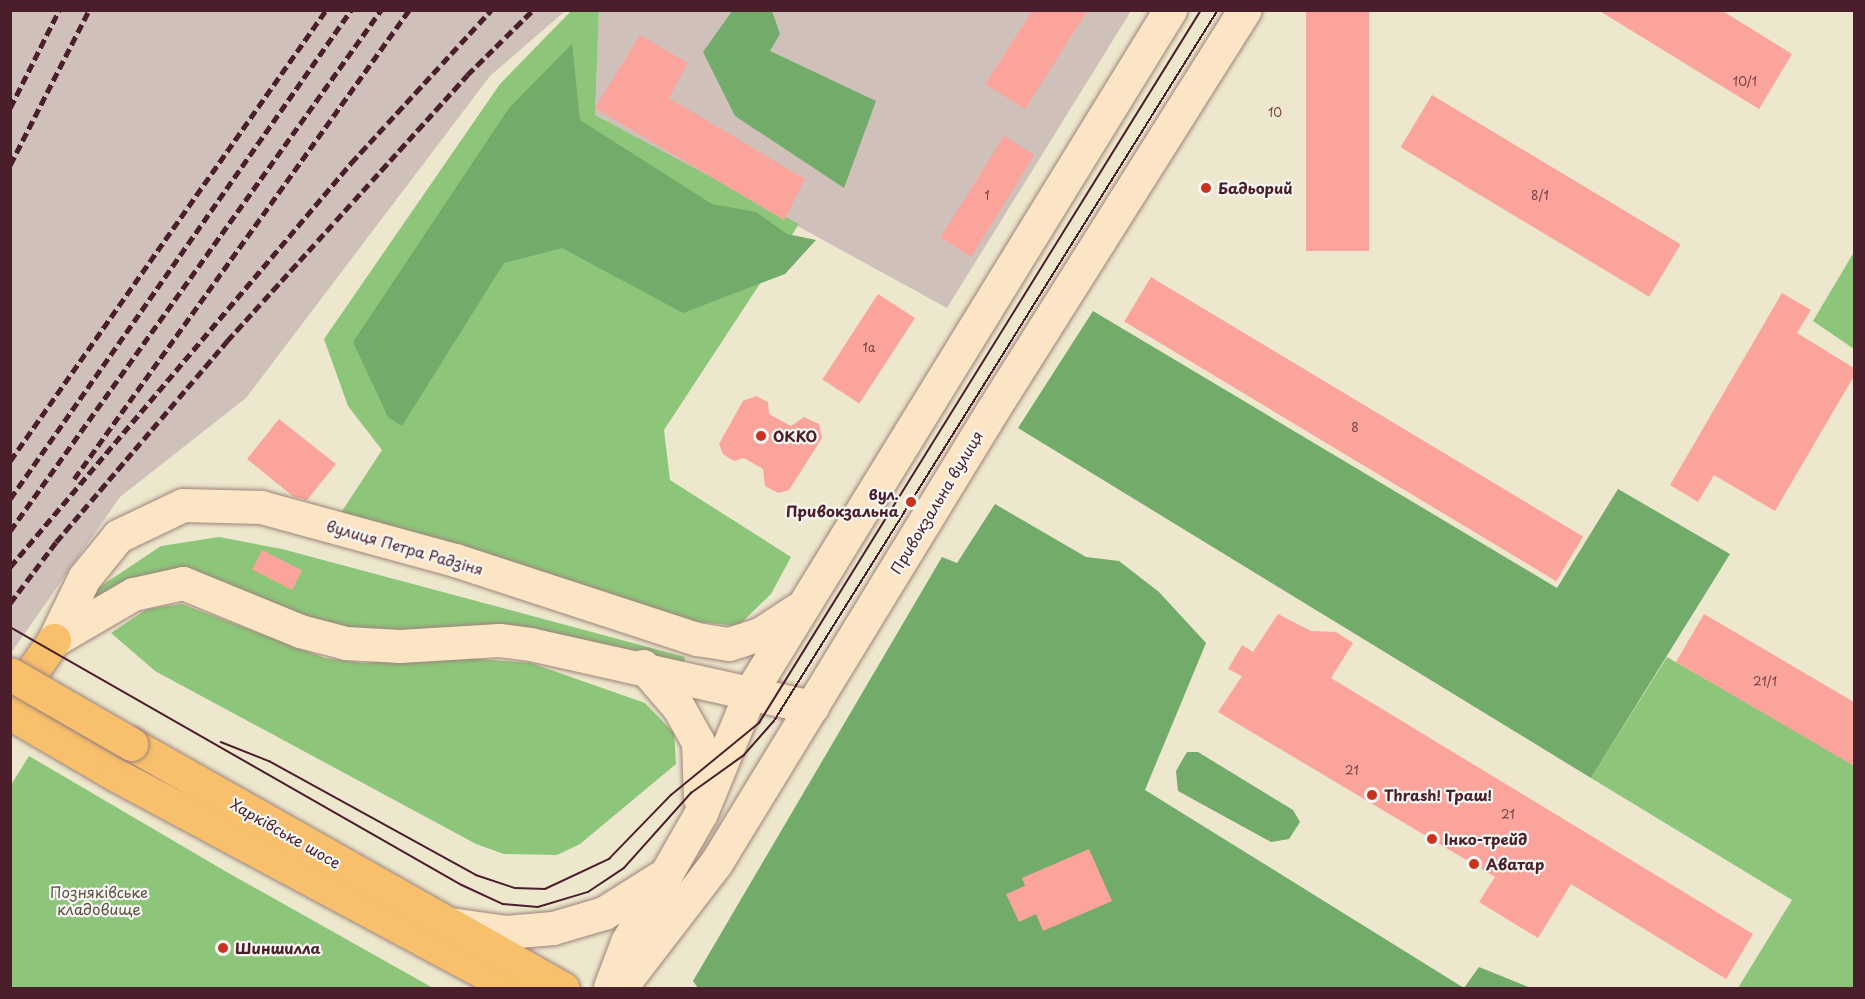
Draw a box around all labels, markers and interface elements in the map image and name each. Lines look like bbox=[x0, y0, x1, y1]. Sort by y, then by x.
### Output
house number: 10/1 bbox=[1733, 75, 1757, 89]
house number: 10 bbox=[1268, 106, 1282, 120]
place label: Бадьорий bbox=[1218, 179, 1293, 197]
marker: Бадьорий bbox=[1199, 181, 1213, 195]
house number: 1 bbox=[984, 189, 990, 203]
house number: 8/1 bbox=[1531, 189, 1549, 203]
house number: 1а bbox=[863, 341, 875, 355]
house number: 8 bbox=[1351, 421, 1359, 435]
place label: ОККО bbox=[773, 427, 817, 445]
street label: Привокзальна вулиця bbox=[886, 427, 986, 577]
marker: ОККО bbox=[754, 429, 768, 443]
place label: вул. Привокзальна bbox=[786, 484, 899, 519]
marker: вул. Привокзальна bbox=[904, 495, 918, 509]
street label: вулиця Петра Радзіня bbox=[324, 516, 486, 578]
house number: 21/1 bbox=[1753, 675, 1777, 689]
house number: 21 bbox=[1345, 764, 1359, 778]
place label: Thrash! Траш! bbox=[1384, 786, 1492, 804]
marker: Thrash! Траш! bbox=[1365, 788, 1379, 802]
street label: Харківське шосе bbox=[228, 795, 344, 871]
house number: 21 bbox=[1501, 808, 1515, 822]
place label: Інко-трейд bbox=[1444, 830, 1527, 848]
marker: Інко-трейд bbox=[1425, 832, 1439, 846]
place label: Аватар bbox=[1486, 855, 1544, 873]
marker: Аватар bbox=[1467, 857, 1481, 871]
park label: Позняківське кладовище bbox=[50, 882, 148, 917]
place label: Шиншилла bbox=[235, 939, 321, 957]
marker: Шиншилла bbox=[216, 941, 230, 955]

